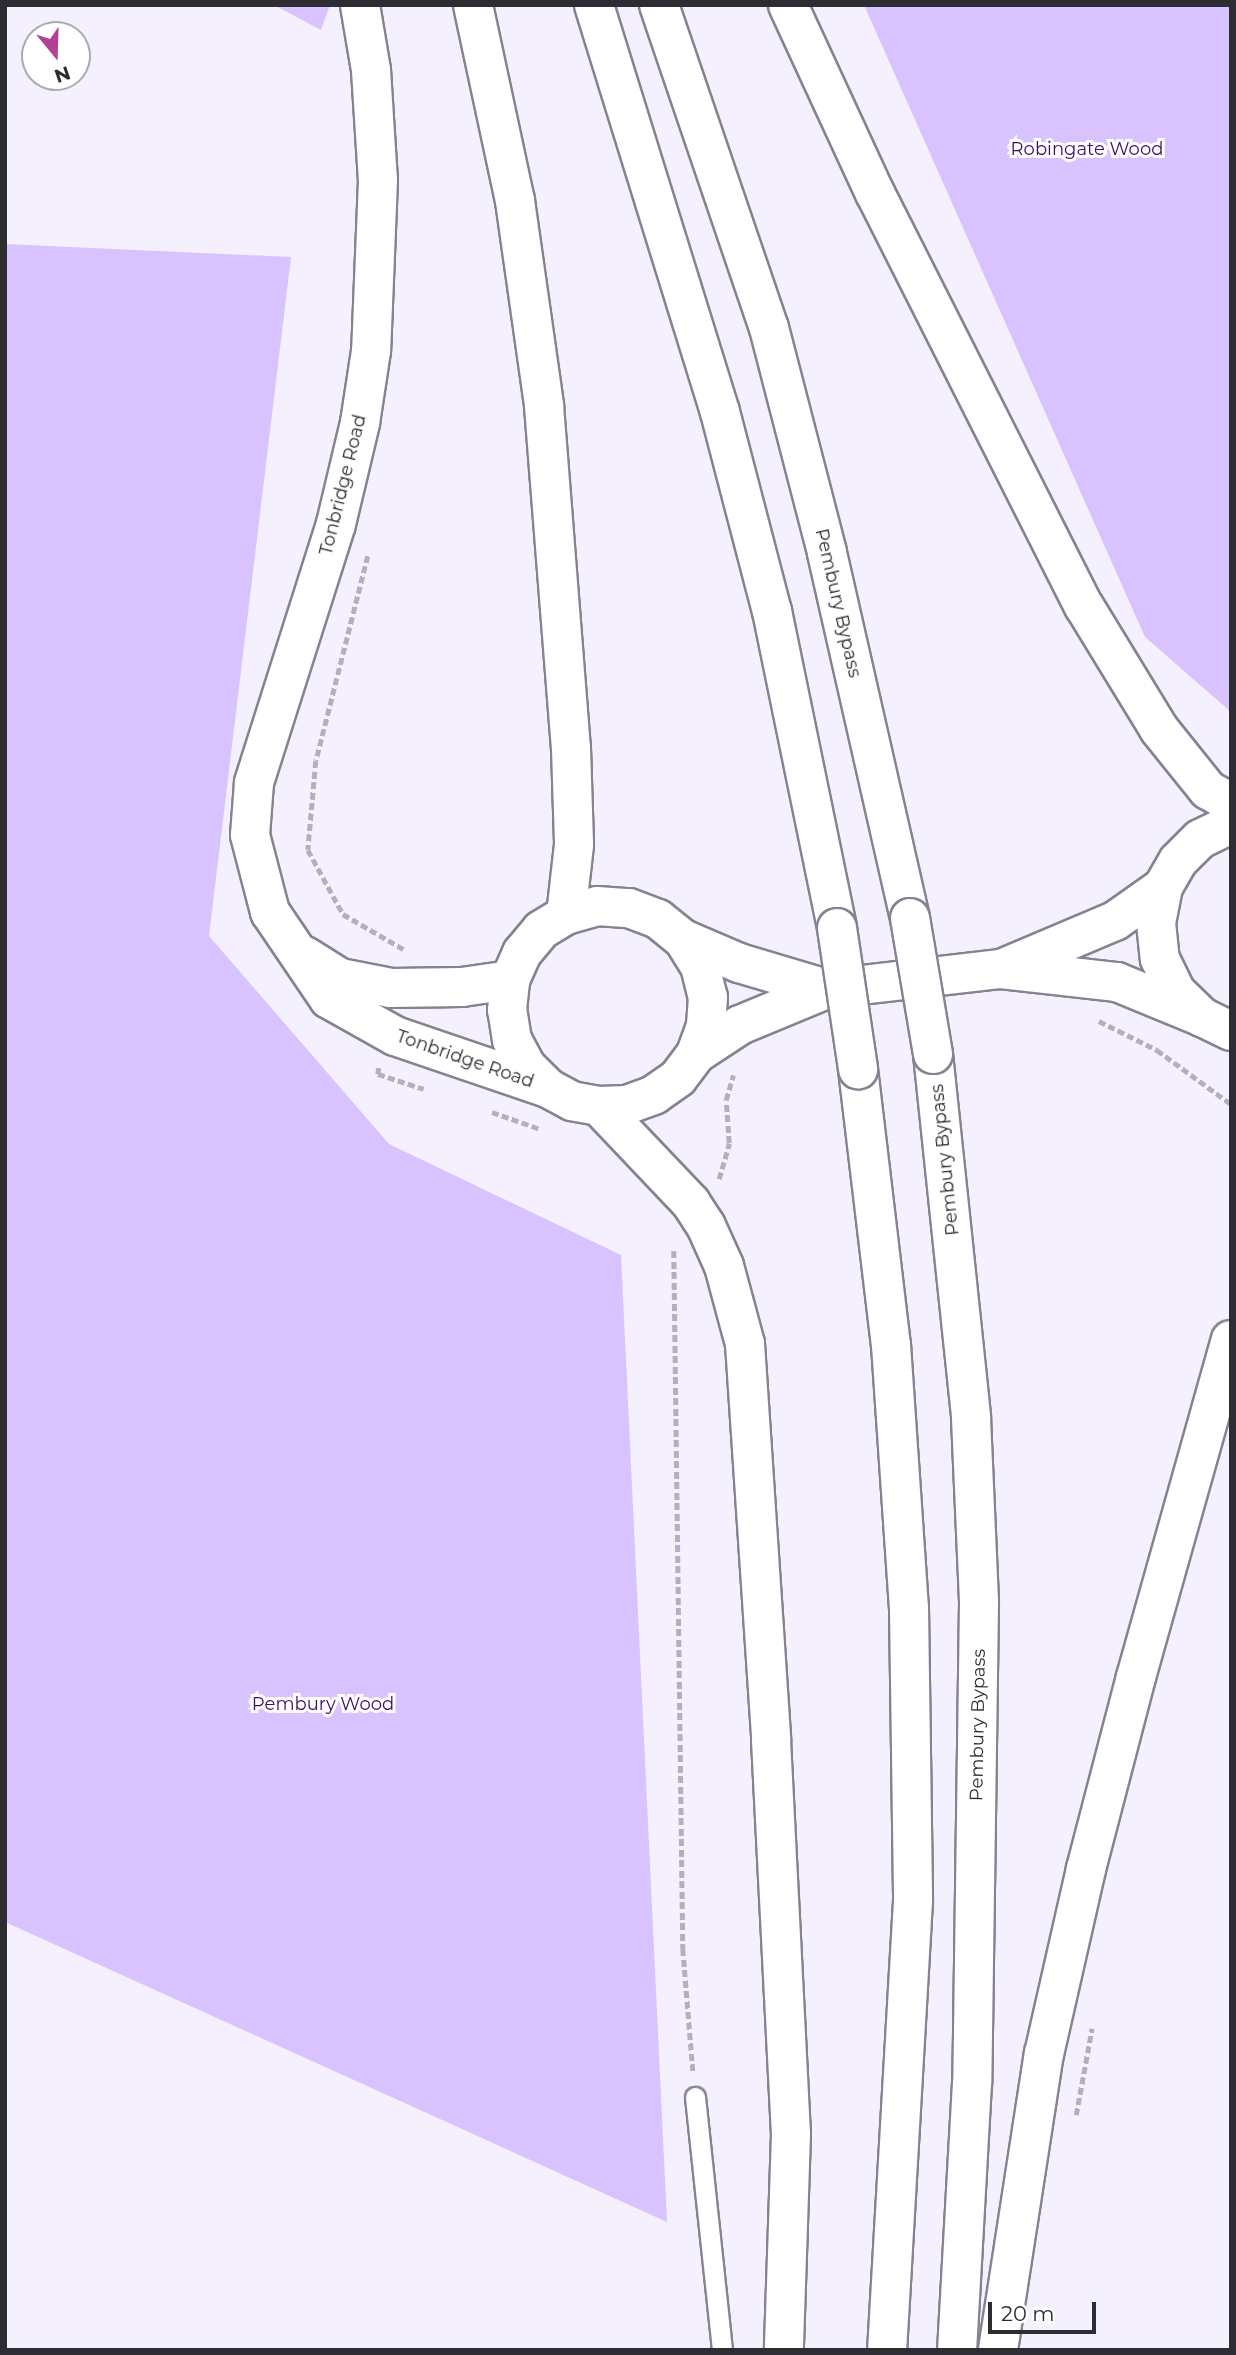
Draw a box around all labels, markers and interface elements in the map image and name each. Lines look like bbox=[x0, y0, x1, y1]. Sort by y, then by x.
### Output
north arrow bbox=[21, 21, 91, 91]
text: N bbox=[51, 61, 73, 88]
park label: Robingate Wood bbox=[1011, 138, 1163, 160]
street label: Tonbridge Road bbox=[315, 412, 371, 558]
street label: Pembury Bypass bbox=[810, 526, 866, 680]
street label: Tonbridge Road bbox=[393, 1025, 537, 1093]
street label: Pembury Bypass bbox=[926, 1083, 964, 1237]
street label: Pembury Bypass bbox=[966, 1649, 990, 1801]
park label: Pembury Wood bbox=[252, 1693, 394, 1715]
scale bar bbox=[991, 2288, 1100, 2332]
text: 20 m bbox=[1001, 2301, 1055, 2326]

